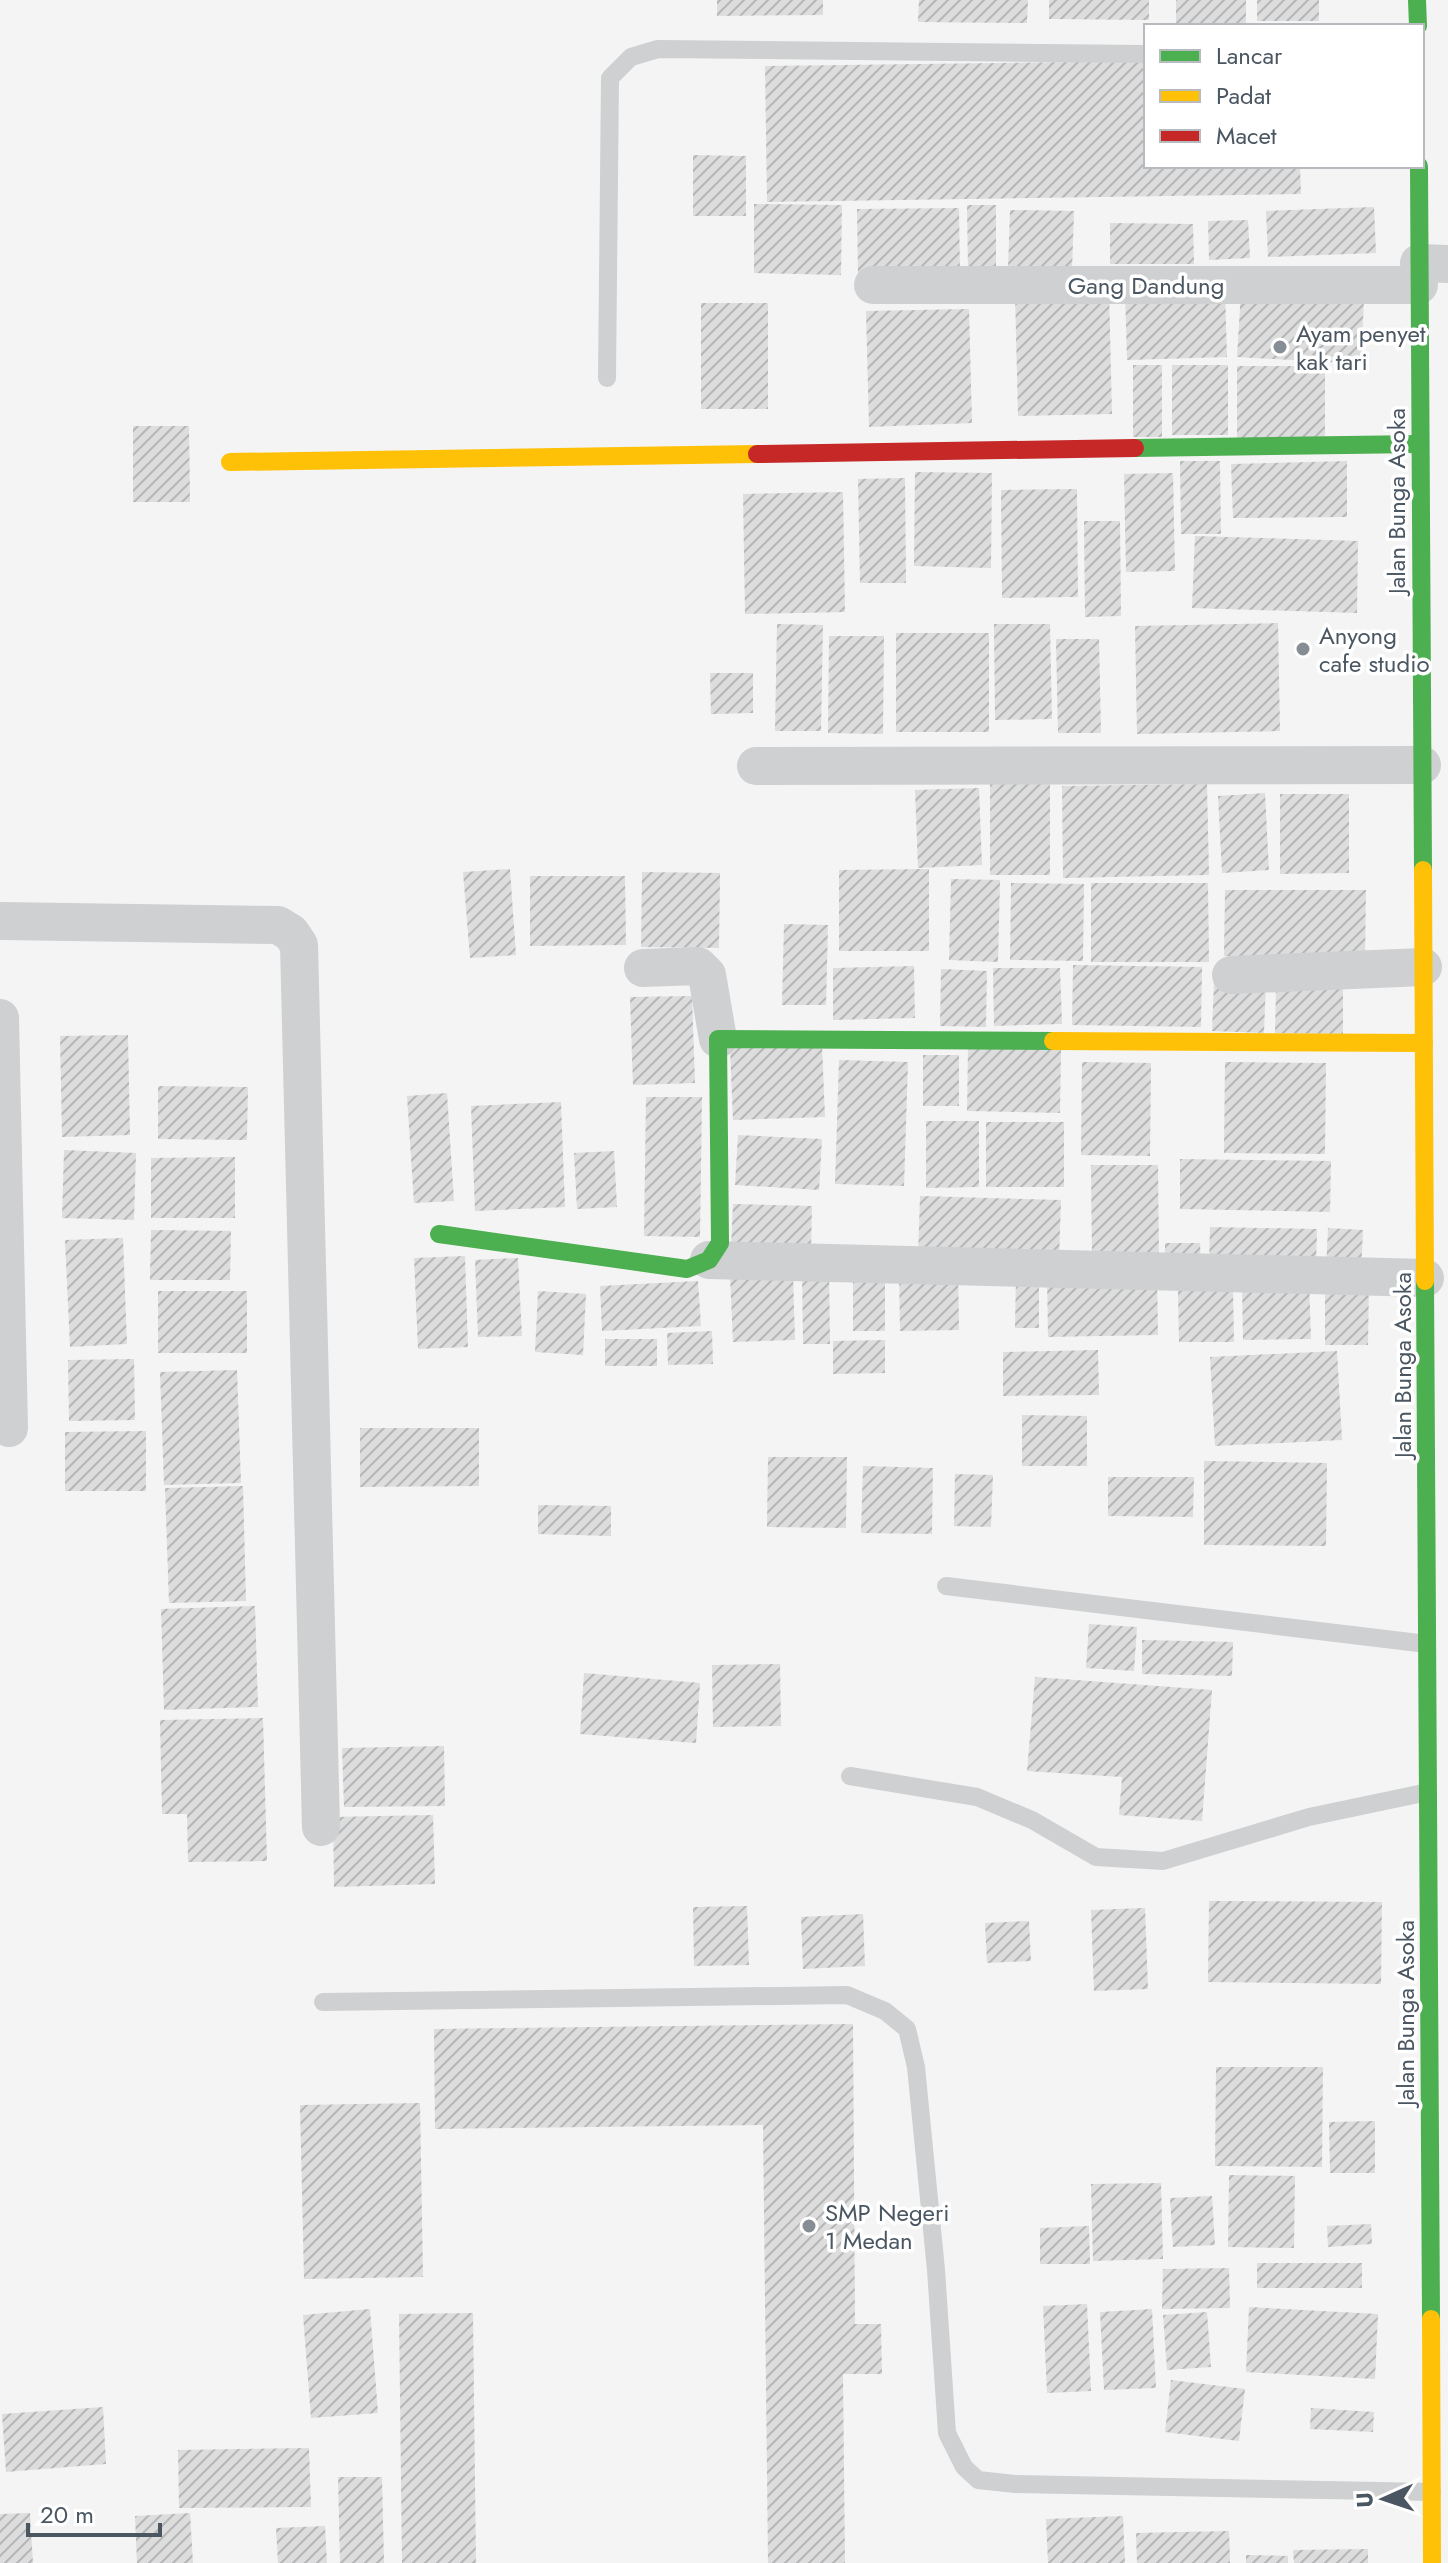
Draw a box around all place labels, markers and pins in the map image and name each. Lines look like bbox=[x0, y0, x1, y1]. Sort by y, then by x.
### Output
place label: Ayam penyet kak tari bbox=[1296, 316, 1426, 379]
marker: Ayam penyet kak tari bbox=[1271, 338, 1289, 356]
place label: Anyong cafe studio bbox=[1319, 618, 1430, 681]
marker: Anyong cafe studio bbox=[1294, 640, 1312, 658]
place label: SMP Negeri 1 Medan bbox=[825, 2195, 949, 2258]
marker: SMP Negeri 1 Medan bbox=[800, 2217, 818, 2235]

